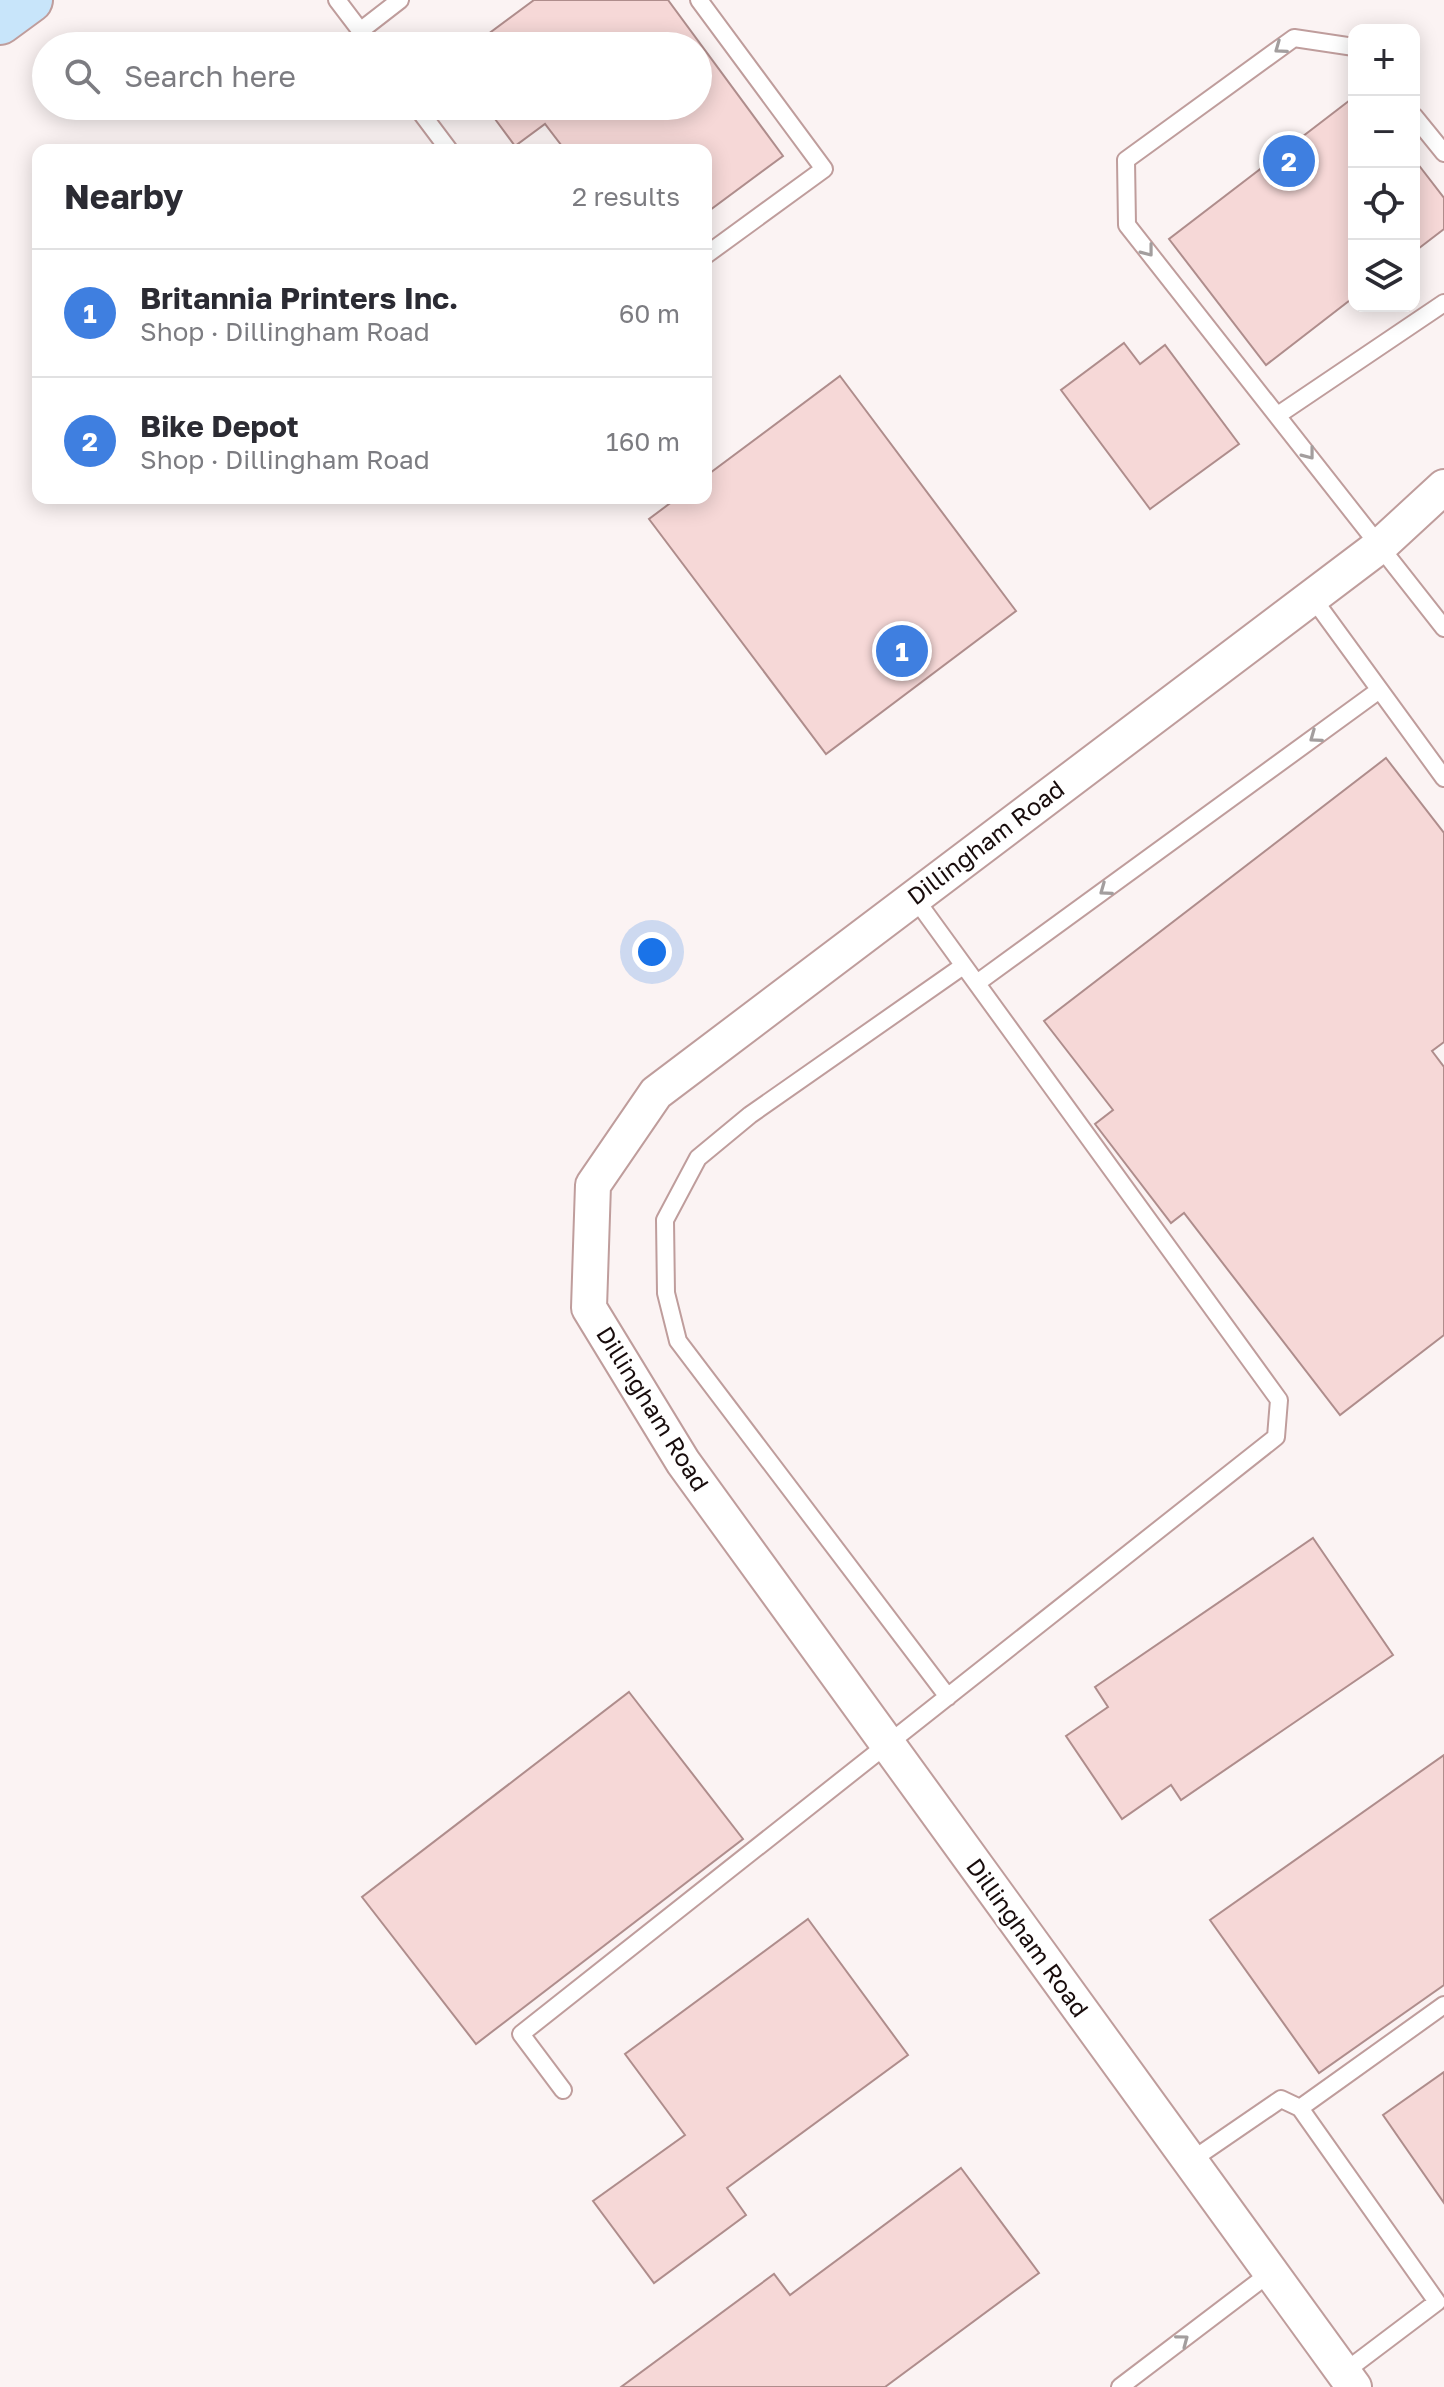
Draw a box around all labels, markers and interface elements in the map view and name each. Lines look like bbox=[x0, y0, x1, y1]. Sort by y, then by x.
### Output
map controls bbox=[1348, 24, 1420, 312]
button: + bbox=[1348, 24, 1420, 96]
search box bbox=[32, 32, 712, 120]
one-way arrow bbox=[1274, 39, 1289, 53]
icon: search bbox=[60, 54, 104, 98]
text: Search here bbox=[124, 58, 296, 94]
button: − bbox=[1348, 96, 1420, 168]
pin: 2 bbox=[1263, 131, 1315, 191]
button: locate bbox=[1348, 168, 1420, 240]
text: Nearby bbox=[64, 176, 184, 216]
text: 2 results bbox=[572, 181, 680, 212]
button: layers bbox=[1348, 240, 1420, 312]
one-way arrow bbox=[1138, 242, 1152, 257]
text: Britannia Printers Inc. bbox=[140, 280, 458, 316]
text: 1 bbox=[83, 298, 97, 329]
text: 60 m bbox=[619, 298, 680, 329]
text: Shop · Dillingham Road bbox=[140, 316, 430, 347]
text: Bike Depot bbox=[140, 408, 299, 444]
text: 2 bbox=[82, 426, 98, 457]
text: 160 m bbox=[606, 426, 680, 457]
text: Shop · Dillingham Road bbox=[140, 444, 430, 475]
one-way arrow bbox=[1299, 445, 1314, 459]
pin: 1 bbox=[876, 621, 928, 681]
one-way arrow bbox=[1310, 727, 1324, 741]
street label: Dillingham Road bbox=[901, 773, 1069, 910]
one-way arrow bbox=[1099, 880, 1114, 894]
your location bbox=[632, 932, 672, 972]
street label: Dillingham Road bbox=[591, 1320, 716, 1496]
street label: Dillingham Road bbox=[961, 1852, 1095, 2022]
one-way arrow bbox=[1174, 2335, 1188, 2349]

